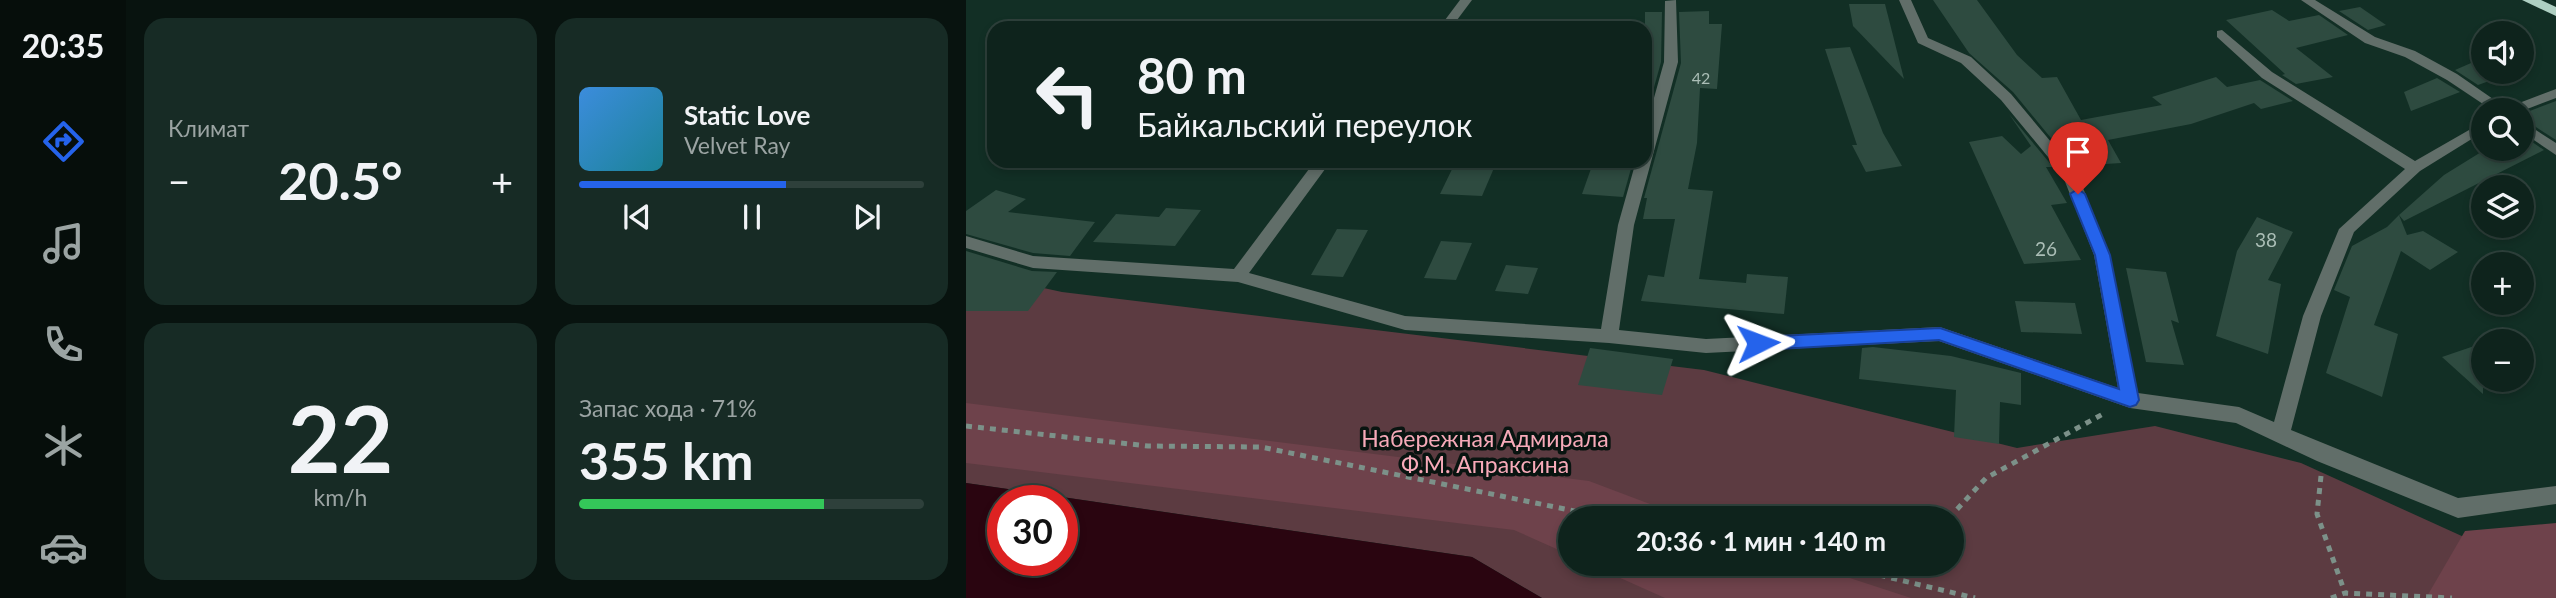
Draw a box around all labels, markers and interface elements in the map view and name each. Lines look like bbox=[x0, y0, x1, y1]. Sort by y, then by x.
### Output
map controls bbox=[2471, 21, 2534, 392]
button: sound bbox=[2471, 21, 2534, 84]
text: 20:35 bbox=[22, 26, 104, 65]
text: 80 m bbox=[1137, 46, 1247, 104]
icon: left bbox=[1022, 49, 1113, 140]
house number: 42 bbox=[1692, 68, 1710, 87]
button: search bbox=[2471, 98, 2534, 161]
text: Static Love bbox=[684, 99, 811, 131]
text: Байкальский переулок bbox=[1137, 105, 1472, 144]
text: Климат bbox=[168, 114, 249, 142]
icon: directions bbox=[39, 117, 88, 166]
pin bbox=[2048, 122, 2108, 194]
text: Velvet Ray bbox=[684, 131, 790, 159]
icon: arrive bbox=[2059, 133, 2097, 171]
text: 20.5° bbox=[278, 149, 403, 211]
text: − bbox=[168, 158, 190, 204]
text: + bbox=[491, 158, 513, 204]
button: layers bbox=[2471, 175, 2534, 238]
icon: previous bbox=[618, 198, 656, 236]
icon: pause bbox=[733, 198, 771, 236]
icon: next bbox=[848, 198, 886, 236]
icon: music bbox=[39, 219, 88, 268]
house number: 38 bbox=[2255, 228, 2277, 251]
house number: 26 bbox=[2035, 237, 2057, 260]
button: + bbox=[2471, 252, 2534, 315]
position arrow bbox=[1721, 306, 1795, 380]
icon: phone bbox=[39, 320, 88, 369]
button: − bbox=[2471, 329, 2534, 392]
text: 22 bbox=[288, 383, 393, 492]
text: Запас хода · 71% bbox=[579, 394, 757, 422]
icon: climate bbox=[39, 421, 88, 470]
park label: Набережная Адмирала Ф.М. Апраксина bbox=[1361, 424, 1609, 478]
text: 355 km bbox=[579, 429, 753, 491]
text: km/h bbox=[314, 483, 367, 511]
speed limit sign: 30 bbox=[987, 485, 1078, 576]
icon: car bbox=[39, 523, 88, 572]
text: 20:36 · 1 мин · 140 m bbox=[1636, 525, 1886, 557]

